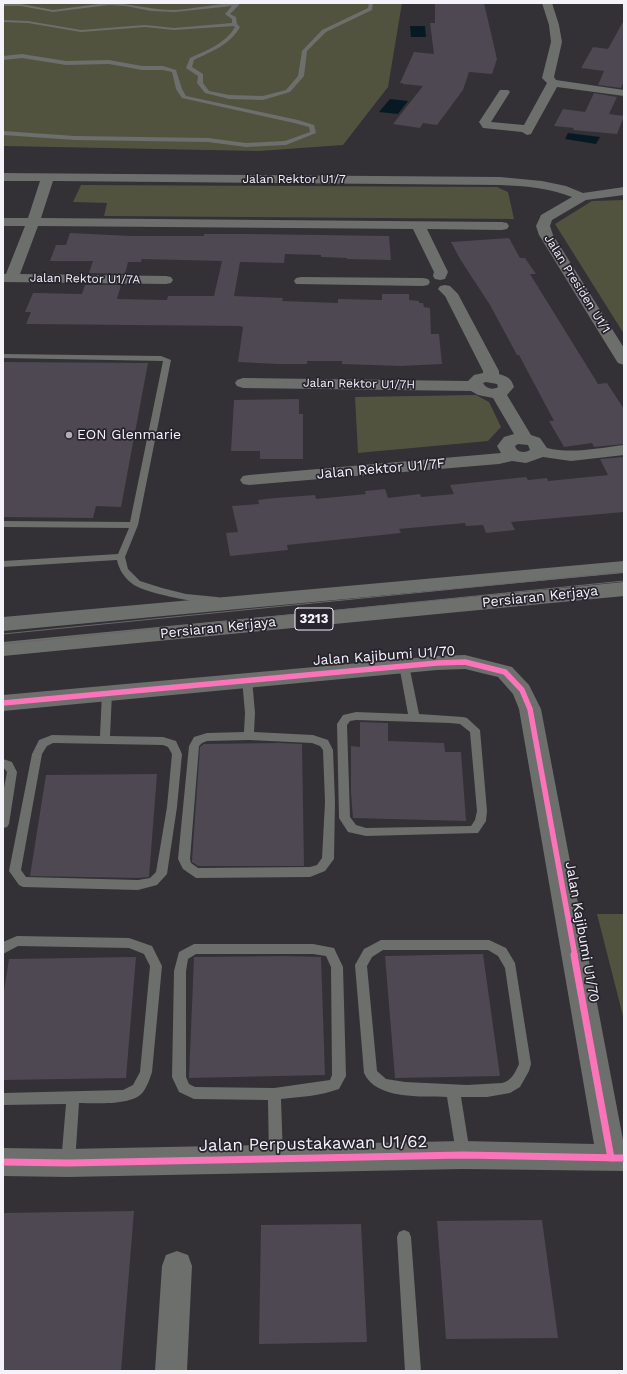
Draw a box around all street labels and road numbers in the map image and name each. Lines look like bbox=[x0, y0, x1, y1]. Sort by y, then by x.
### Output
street label: Jalan Rektor U1/7 bbox=[242, 172, 346, 186]
street label: Jalan Presiden U1/1 bbox=[541, 232, 613, 336]
street label: Jalan Rektor U1/7A bbox=[30, 271, 140, 287]
street label: Jalan Rektor U1/7H bbox=[303, 376, 415, 392]
street label: Jalan Rektor U1/7F bbox=[316, 455, 446, 483]
street label: Persiaran Kerjaya bbox=[481, 583, 599, 611]
road number: 3213 bbox=[295, 608, 333, 630]
street label: Persiaran Kerjaya bbox=[159, 614, 277, 642]
street label: Jalan Kajibumi U1/70 bbox=[312, 643, 456, 669]
street label: Jalan Kajibumi U1/70 bbox=[561, 860, 603, 1004]
street label: Jalan Perpustakawan U1/62 bbox=[198, 1132, 428, 1156]

